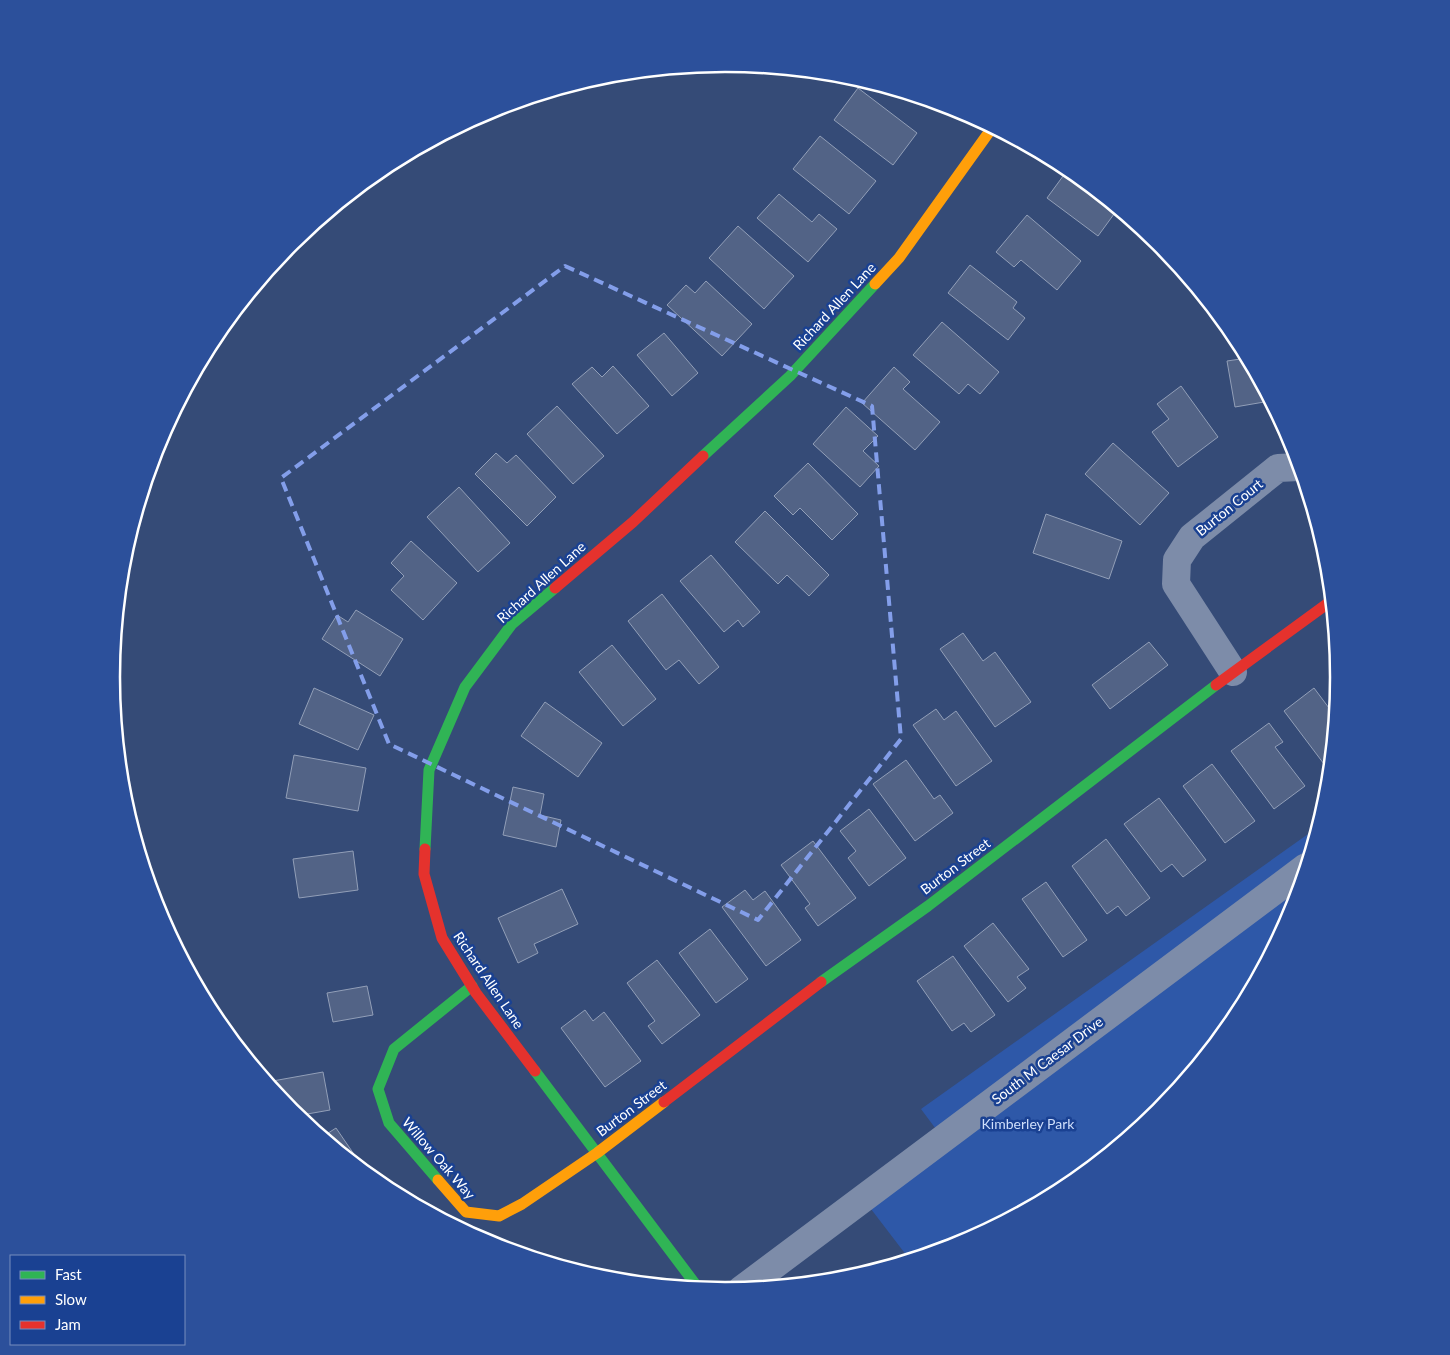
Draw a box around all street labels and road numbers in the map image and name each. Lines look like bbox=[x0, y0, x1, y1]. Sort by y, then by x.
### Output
street label: Richard Allen Lane bbox=[789, 259, 879, 353]
street label: Burton Court bbox=[1192, 475, 1266, 539]
street label: Richard Allen Lane bbox=[493, 538, 589, 626]
street label: Burton Street bbox=[917, 834, 993, 898]
street label: Richard Allen Lane bbox=[450, 928, 528, 1032]
street label: South M Caesar Drive bbox=[988, 1013, 1106, 1107]
street label: Burton Street bbox=[593, 1076, 669, 1140]
street label: Willow Oak Way bbox=[399, 1114, 480, 1203]

